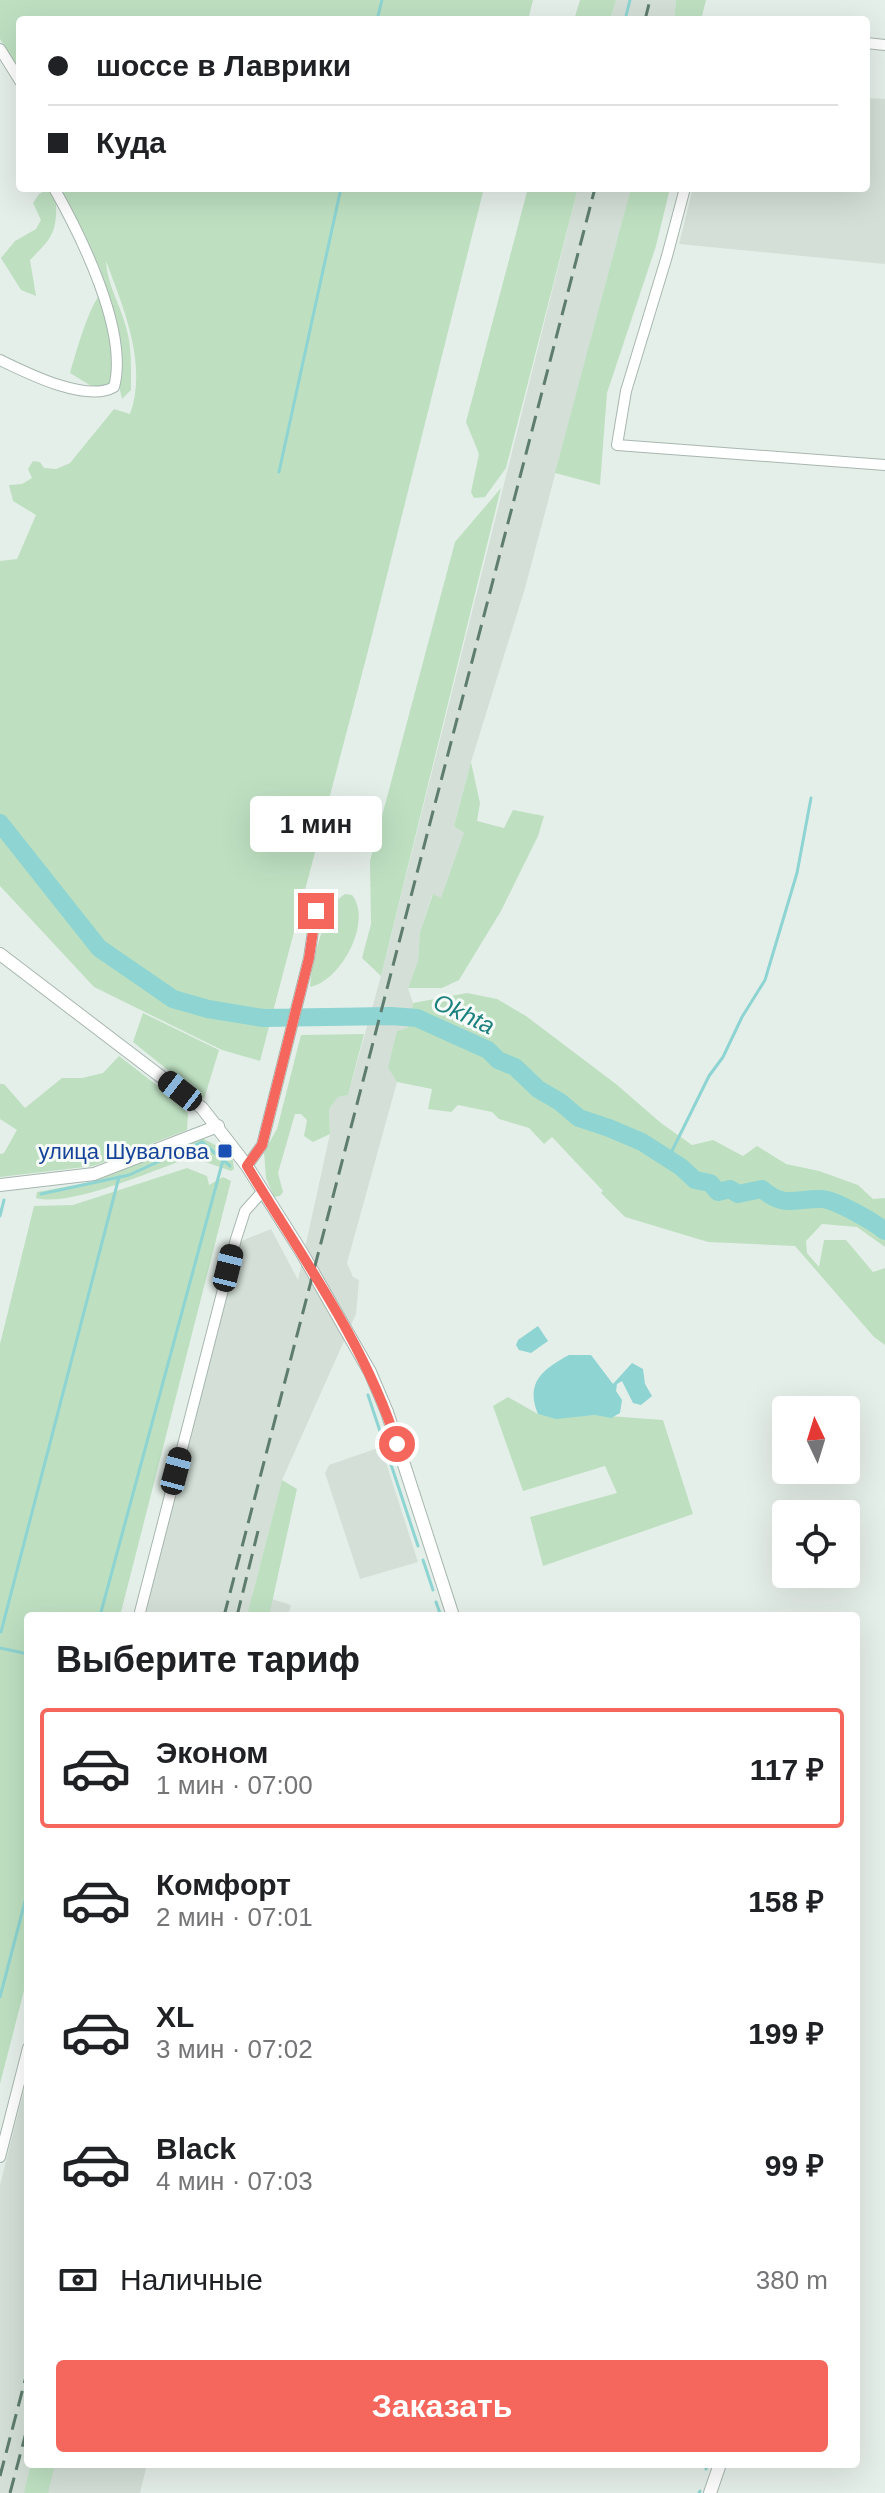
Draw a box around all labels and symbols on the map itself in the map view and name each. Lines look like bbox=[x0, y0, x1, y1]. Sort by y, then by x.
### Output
callout: 1 мин bbox=[250, 795, 382, 851]
route end bbox=[298, 893, 334, 929]
water label: Okhta bbox=[429, 988, 499, 1039]
car bbox=[154, 1067, 206, 1115]
place label: улица Шувалова bbox=[39, 1139, 210, 1164]
marker: улица Шувалова bbox=[216, 1142, 234, 1160]
car bbox=[211, 1242, 245, 1294]
north arrow bbox=[772, 1396, 860, 1484]
route start bbox=[379, 1426, 415, 1462]
car bbox=[158, 1445, 194, 1497]

